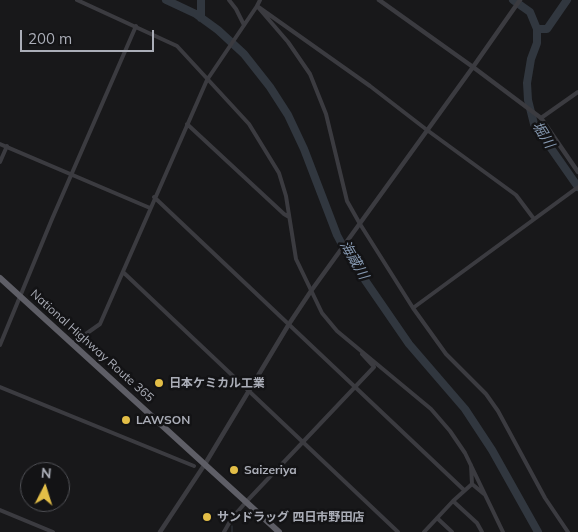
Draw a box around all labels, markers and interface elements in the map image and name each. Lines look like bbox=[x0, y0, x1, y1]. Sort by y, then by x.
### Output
scale bar bbox=[22, 20, 156, 52]
text: 200 m bbox=[28, 29, 72, 48]
water label: 堀川 bbox=[528, 119, 558, 151]
water label: 海蔵川 bbox=[336, 238, 372, 282]
street label: National Highway Route 365 bbox=[27, 287, 157, 405]
place label: 日本ケミカル工業 bbox=[169, 376, 265, 390]
marker: 日本ケミカル工業 bbox=[153, 377, 165, 389]
place label: LAWSON bbox=[136, 413, 190, 427]
marker: LAWSON bbox=[120, 414, 132, 426]
north arrow bbox=[20, 462, 70, 512]
place label: Saizeriya bbox=[244, 463, 297, 477]
text: N bbox=[40, 464, 52, 482]
marker: Saizeriya bbox=[228, 464, 240, 476]
place label: サンドラッグ 四日市野田店 bbox=[217, 510, 364, 524]
marker: サンドラッグ 四日市野田店 bbox=[201, 511, 213, 523]

